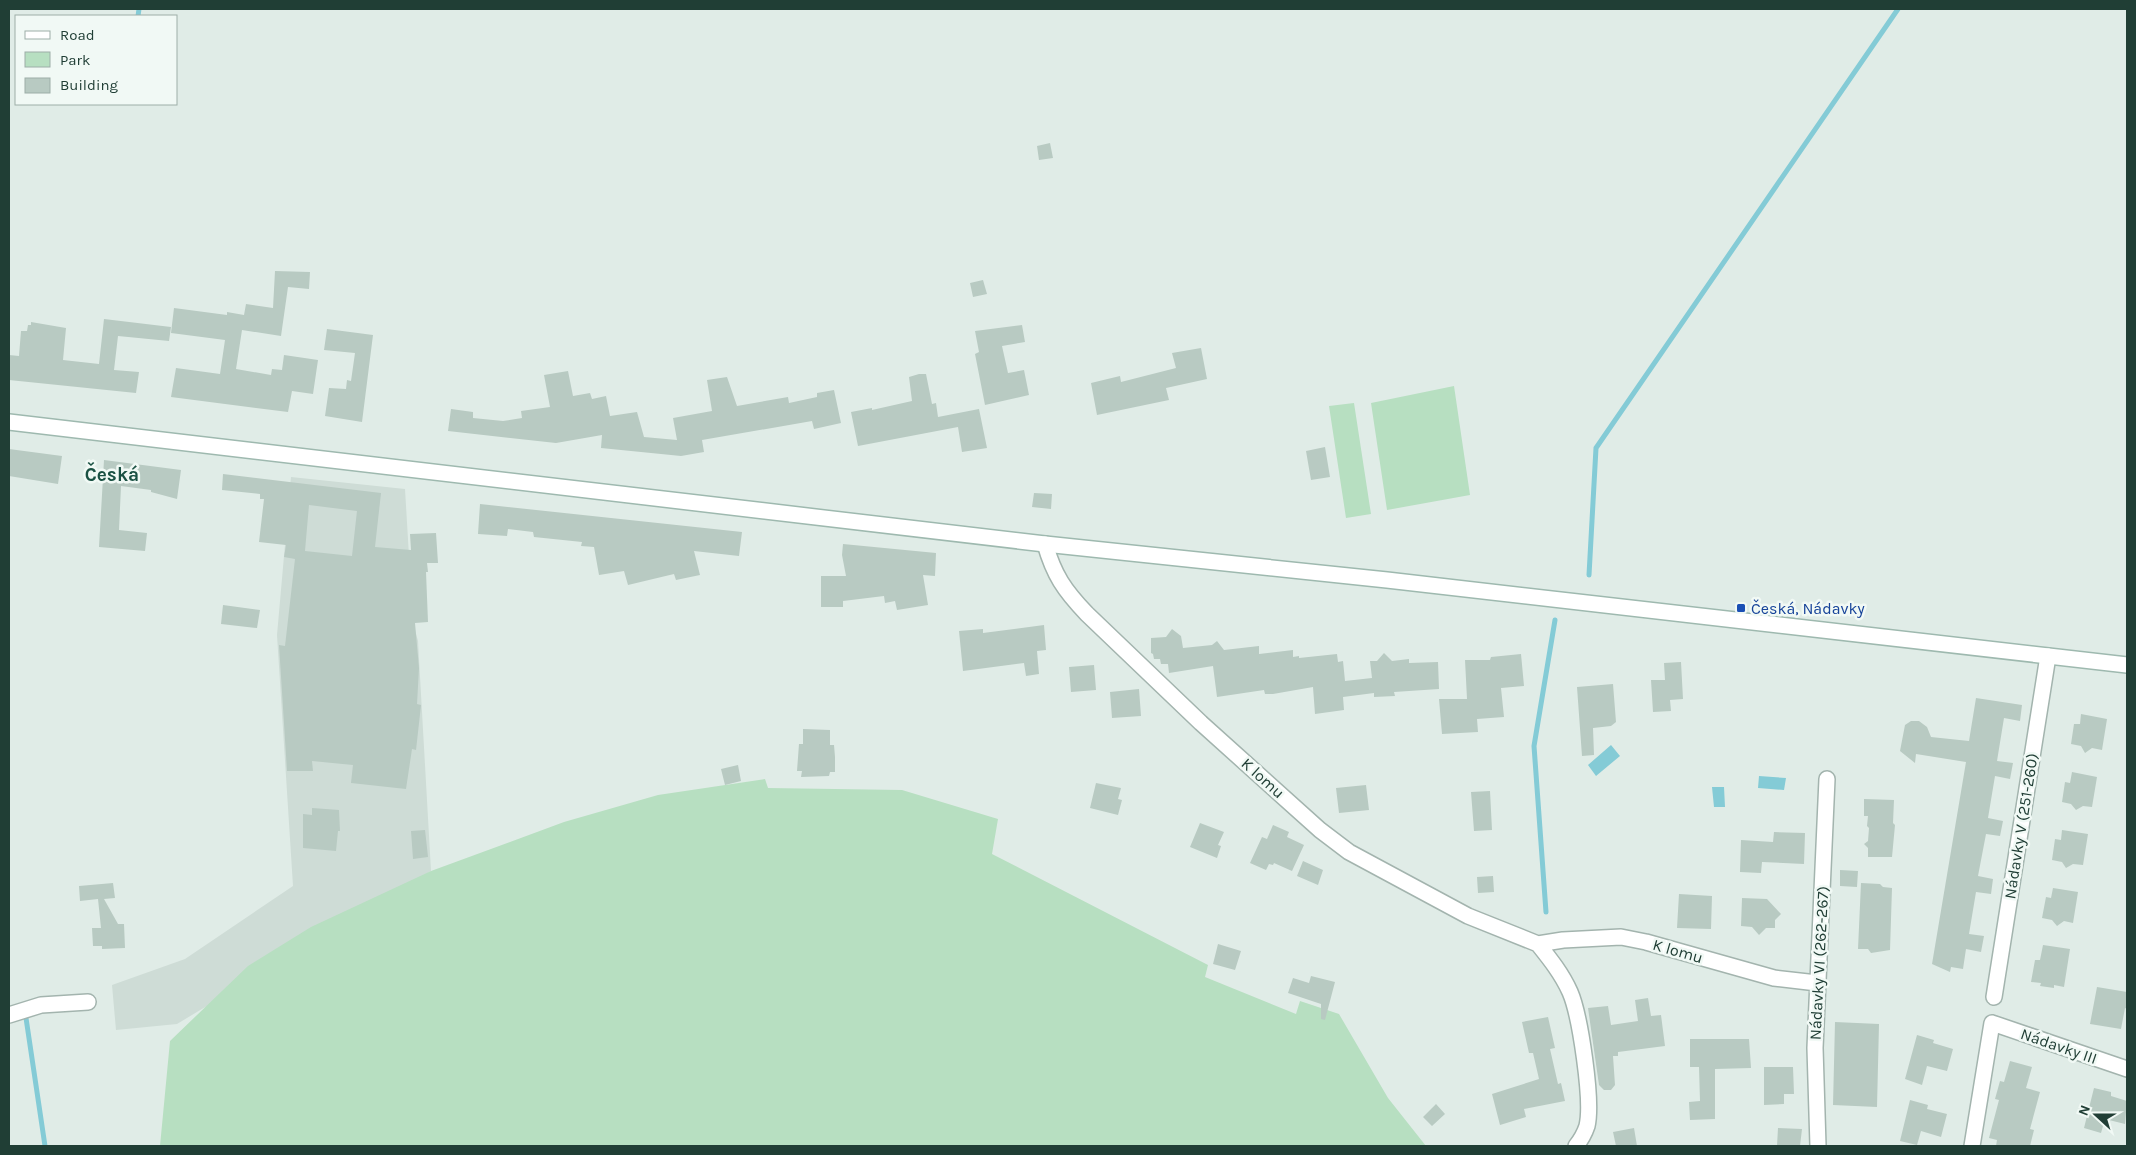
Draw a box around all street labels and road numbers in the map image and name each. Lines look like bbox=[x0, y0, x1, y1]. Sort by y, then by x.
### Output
street label: Nádavky V (251-260) bbox=[2000, 752, 2042, 900]
street label: K lomu bbox=[1238, 754, 1288, 802]
street label: Nádavky VI (262-267) bbox=[1805, 886, 1833, 1040]
street label: K lomu bbox=[1651, 935, 1705, 967]
street label: Nádavky III bbox=[2018, 1024, 2100, 1068]

